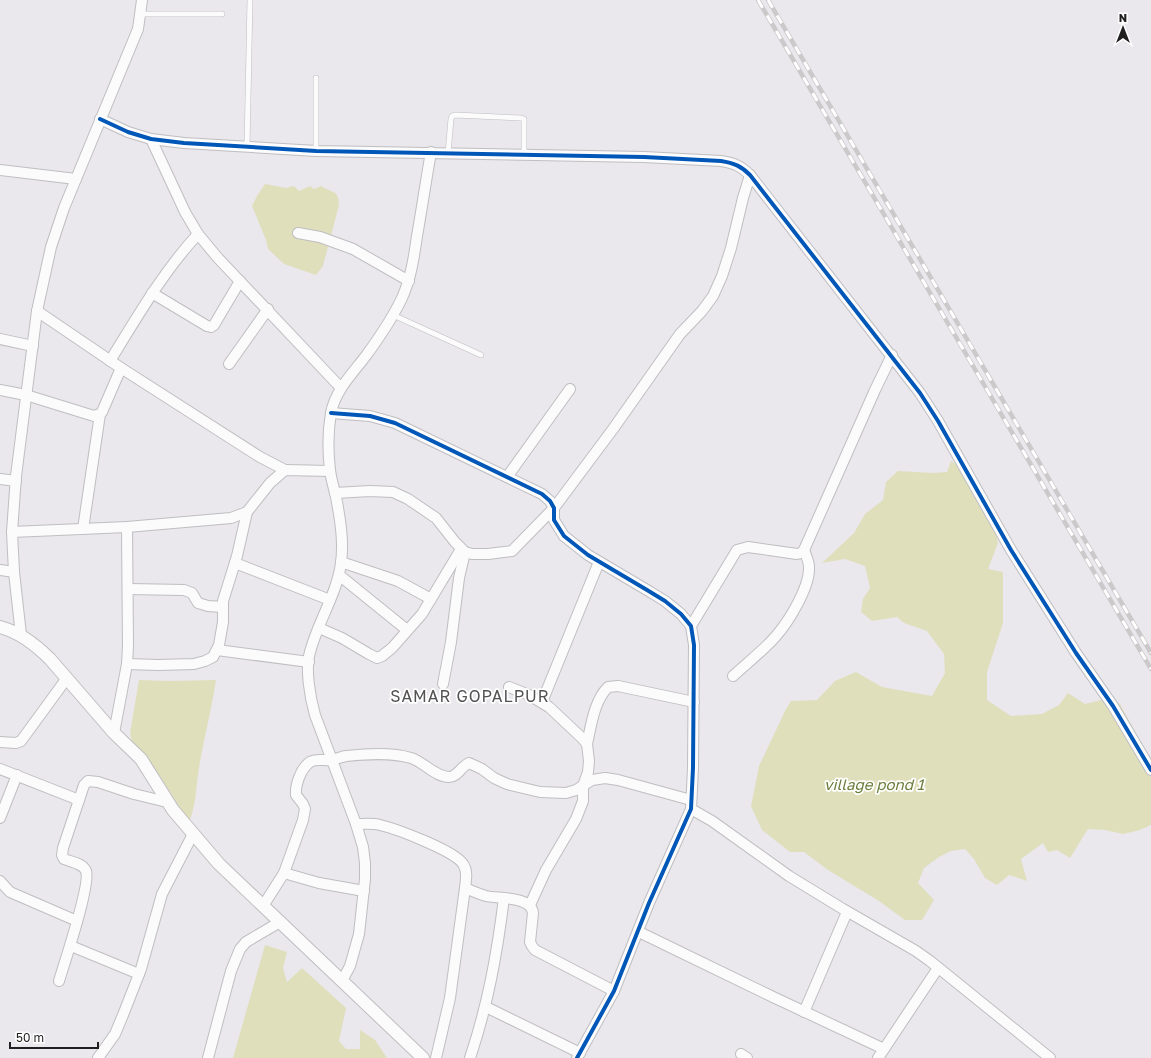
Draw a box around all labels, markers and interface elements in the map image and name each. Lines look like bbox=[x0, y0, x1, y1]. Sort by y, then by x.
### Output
north arrow bbox=[1103, 8, 1143, 48]
text: N bbox=[1119, 11, 1127, 24]
district label: SAMAR GOPALPUR bbox=[390, 686, 550, 706]
water label: village pond 1 bbox=[824, 775, 925, 794]
scale bar bbox=[10, 1024, 98, 1050]
text: 50 m bbox=[16, 1030, 44, 1045]

